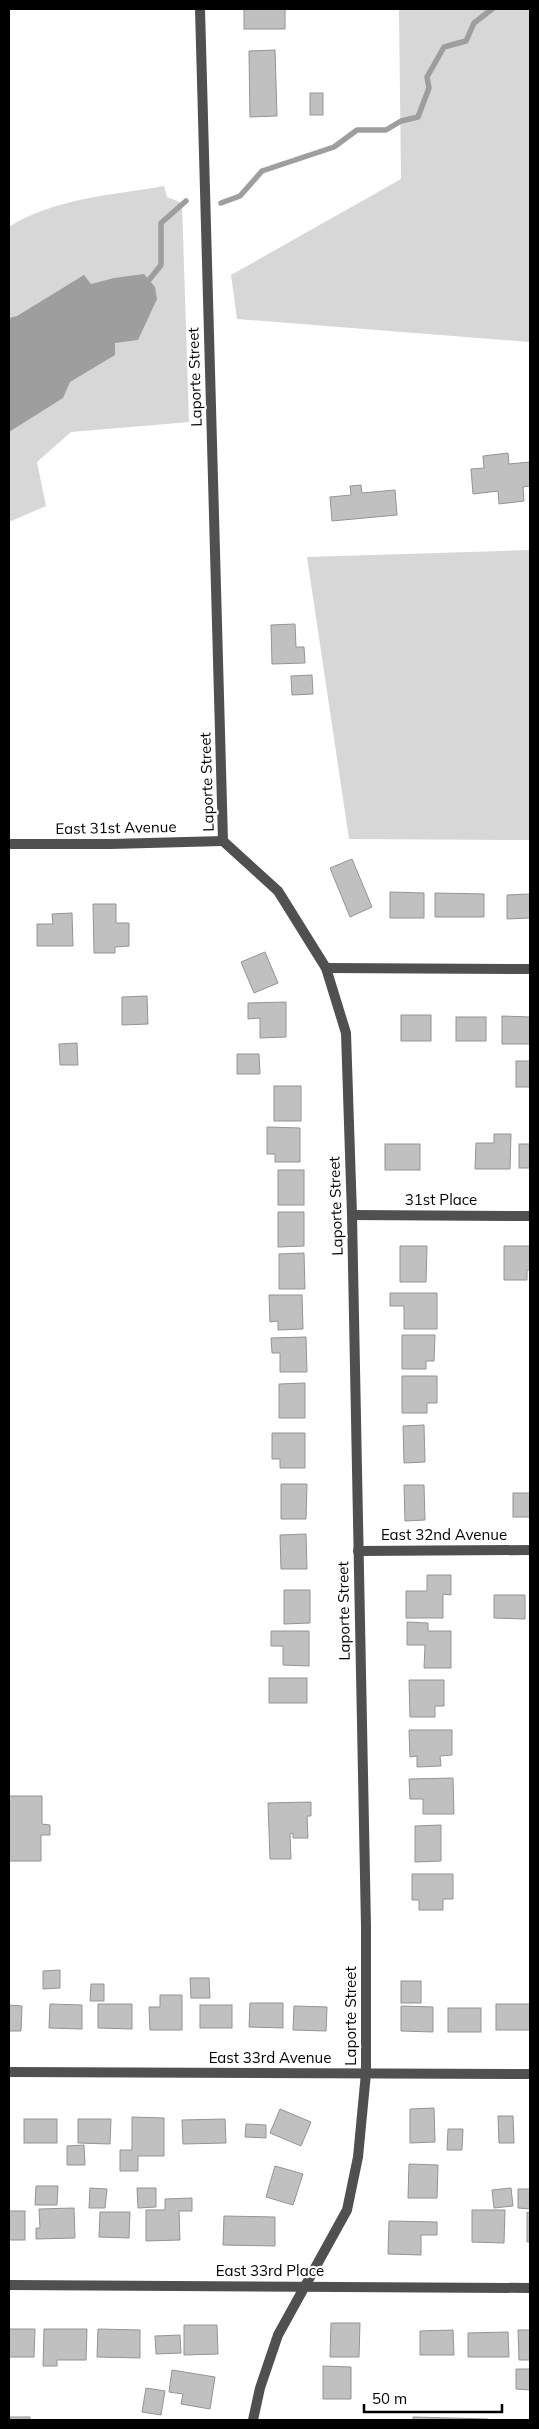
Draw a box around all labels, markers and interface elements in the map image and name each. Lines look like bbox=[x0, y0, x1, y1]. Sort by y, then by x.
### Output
street label: Laporte Street bbox=[183, 327, 206, 427]
street label: Laporte Street bbox=[195, 732, 218, 832]
street label: East 31st Avenue bbox=[55, 817, 177, 838]
street label: Laporte Street bbox=[324, 1156, 347, 1256]
street label: 31st Place bbox=[405, 1190, 477, 1209]
street label: East 32nd Avenue bbox=[381, 1525, 507, 1544]
street label: Laporte Street bbox=[333, 1561, 354, 1661]
street label: Laporte Street bbox=[341, 1966, 360, 2066]
street label: East 33rd Avenue bbox=[209, 2048, 331, 2067]
street label: East 33rd Place bbox=[216, 2261, 324, 2280]
scale bar bbox=[364, 2382, 502, 2414]
text: 50 m bbox=[372, 2389, 407, 2408]

